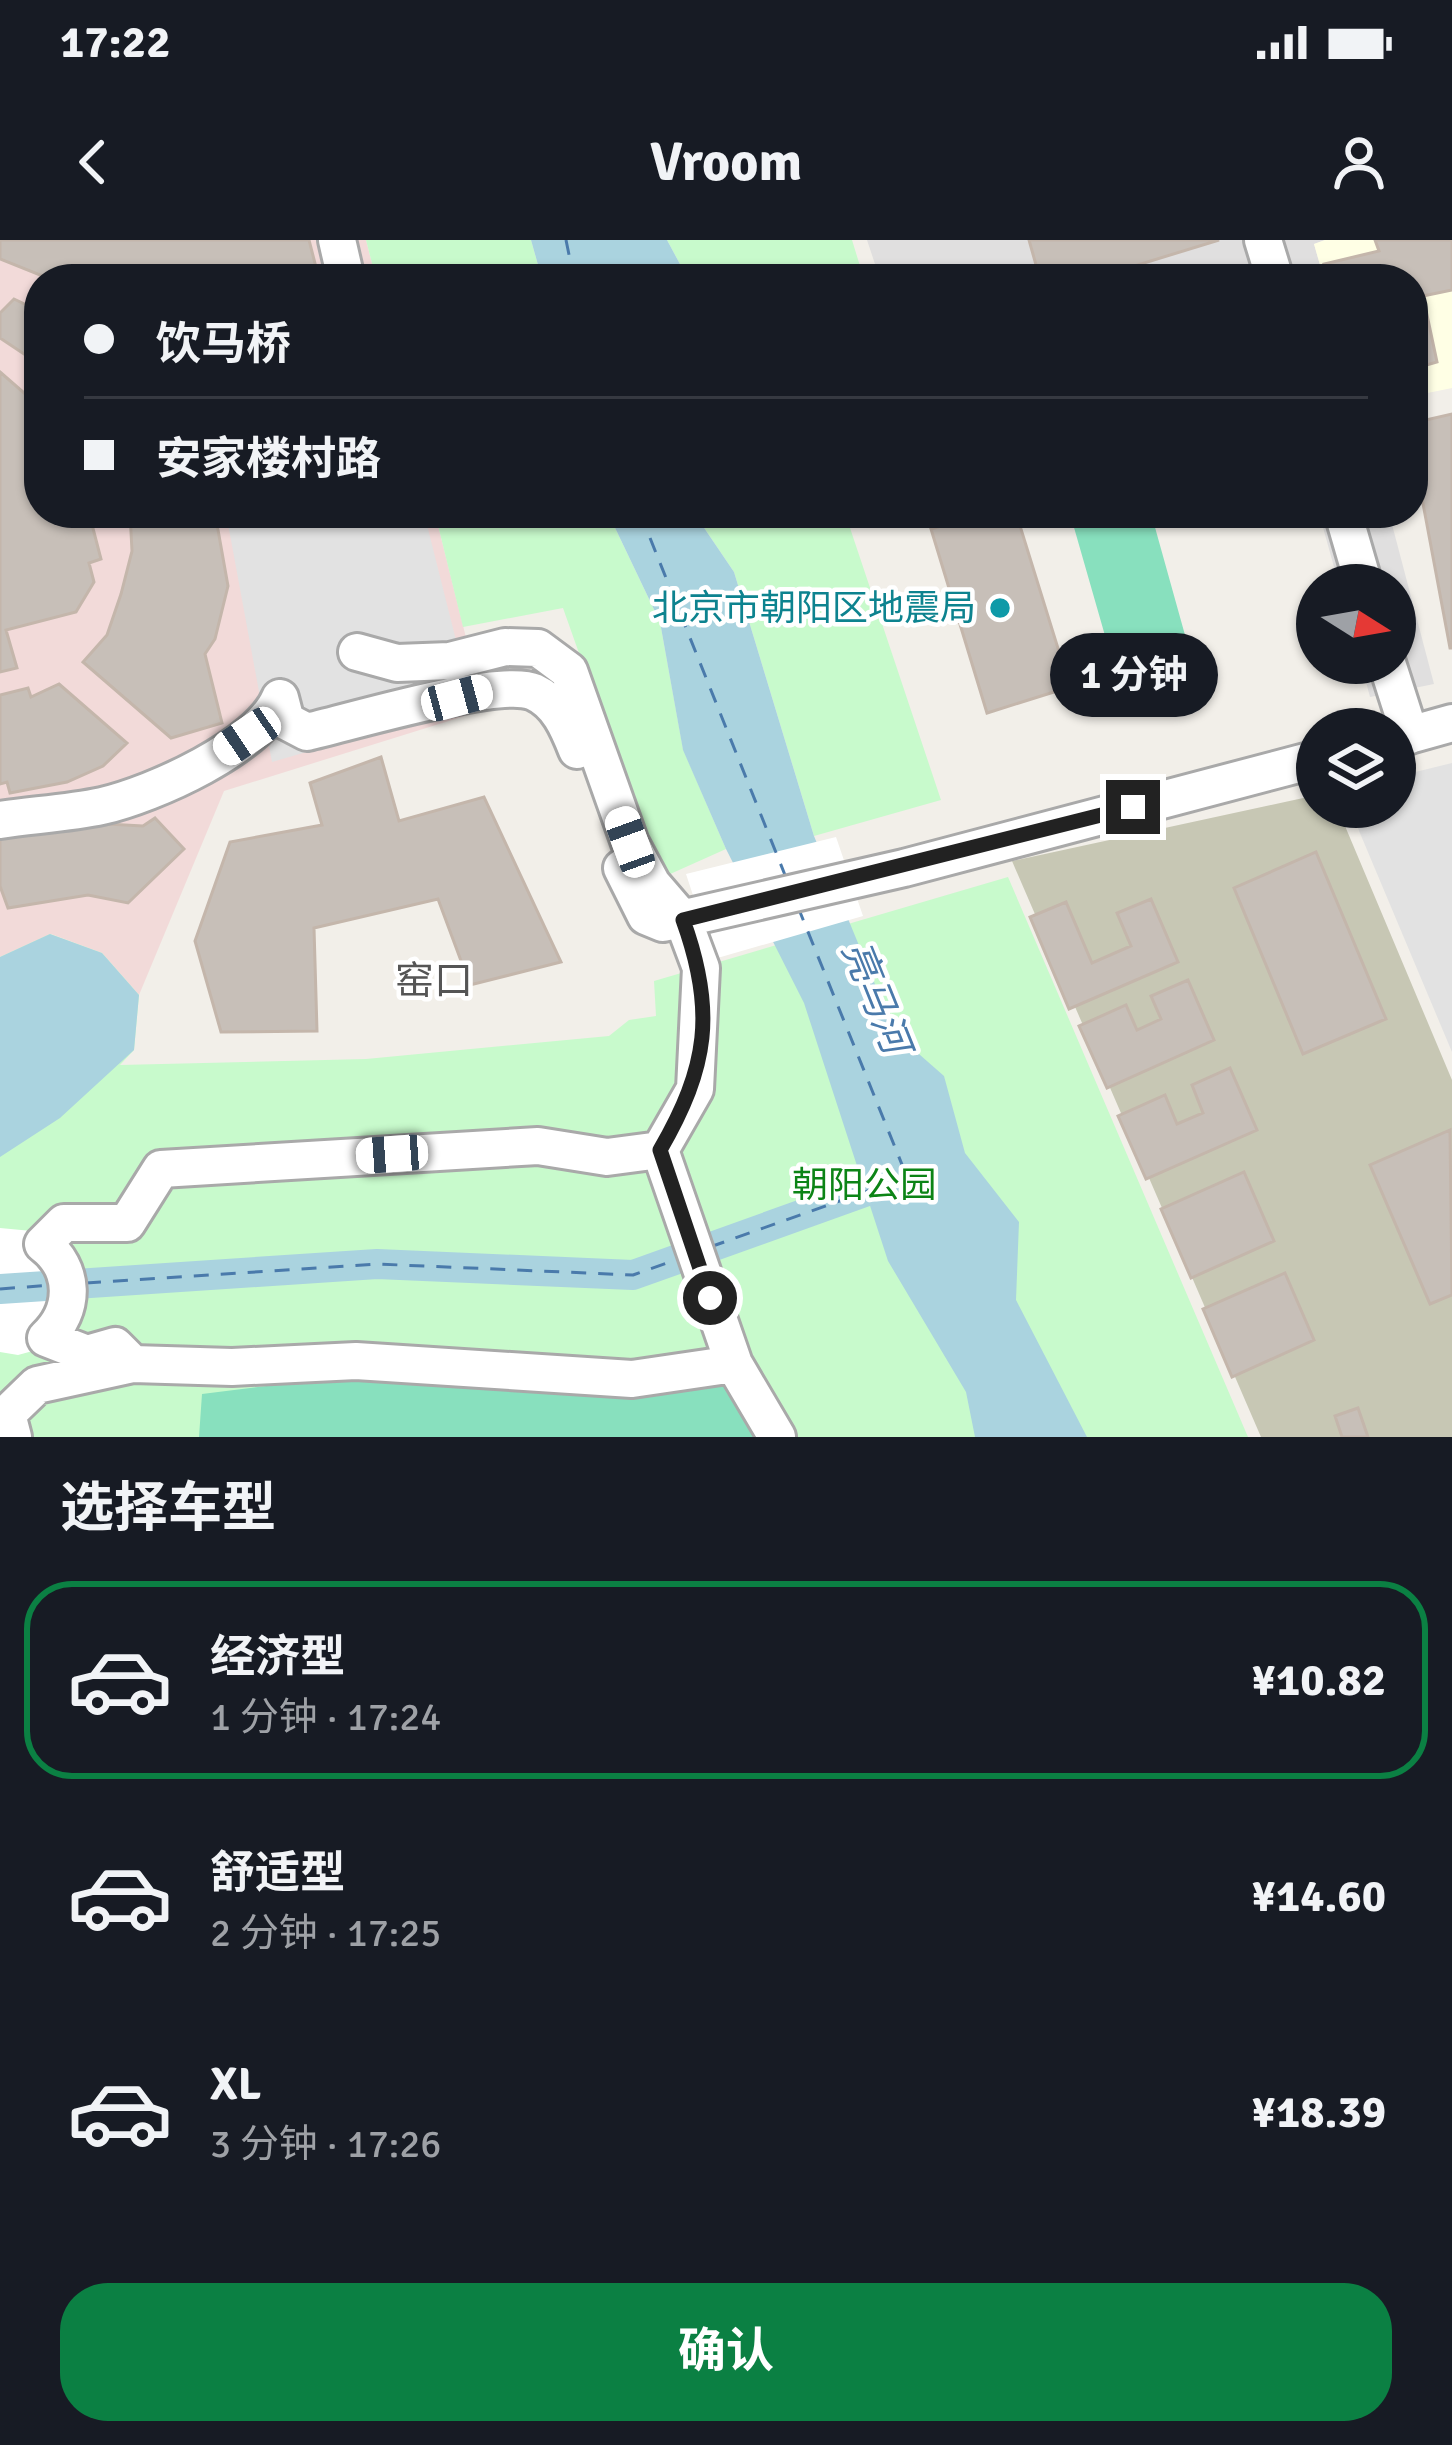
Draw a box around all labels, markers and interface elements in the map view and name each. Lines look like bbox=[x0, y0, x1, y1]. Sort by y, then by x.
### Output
text: 17:22 bbox=[60, 15, 170, 70]
icon: back bbox=[60, 129, 126, 195]
text: Vroom bbox=[650, 129, 802, 196]
icon: person bbox=[1326, 129, 1392, 195]
text: 饮马桥 bbox=[156, 317, 291, 372]
text: 安家楼村路 bbox=[156, 432, 381, 487]
north arrow bbox=[1296, 564, 1416, 684]
map controls bbox=[1296, 564, 1416, 828]
place label: 北京市朝阳区地震局 bbox=[652, 586, 976, 631]
marker: 北京市朝阳区地震局 bbox=[987, 595, 1013, 621]
callout: 1 分钟 bbox=[1049, 633, 1217, 717]
text: 1 分钟 bbox=[1080, 651, 1188, 699]
car bbox=[418, 671, 496, 725]
car bbox=[207, 701, 287, 771]
button: layers bbox=[1296, 708, 1416, 828]
route end bbox=[1106, 780, 1160, 834]
car bbox=[601, 802, 659, 882]
water label: 亮马河 bbox=[832, 934, 923, 1067]
district label: 窑口 bbox=[395, 957, 473, 1005]
car bbox=[355, 1134, 429, 1174]
park label: 朝阳公园 bbox=[792, 1163, 936, 1208]
route start bbox=[683, 1271, 737, 1325]
text: 选择车型 bbox=[60, 1475, 276, 1542]
icon: car bbox=[66, 1626, 174, 1734]
text: 经济型 bbox=[210, 1630, 345, 1685]
text: ¥10.82 bbox=[1252, 1653, 1386, 1708]
text: 1 分钟 · 17:24 bbox=[210, 1693, 441, 1741]
icon: car bbox=[66, 1842, 174, 1950]
text: 舒适型 bbox=[210, 1846, 345, 1901]
text: ¥14.60 bbox=[1252, 1869, 1386, 1924]
text: 2 分钟 · 17:25 bbox=[210, 1909, 441, 1957]
text: XL bbox=[210, 2057, 261, 2112]
icon: car bbox=[66, 2058, 174, 2166]
text: ¥18.39 bbox=[1252, 2085, 1386, 2140]
text: 3 分钟 · 17:26 bbox=[210, 2120, 441, 2168]
button: 确认 bbox=[60, 2283, 1392, 2421]

